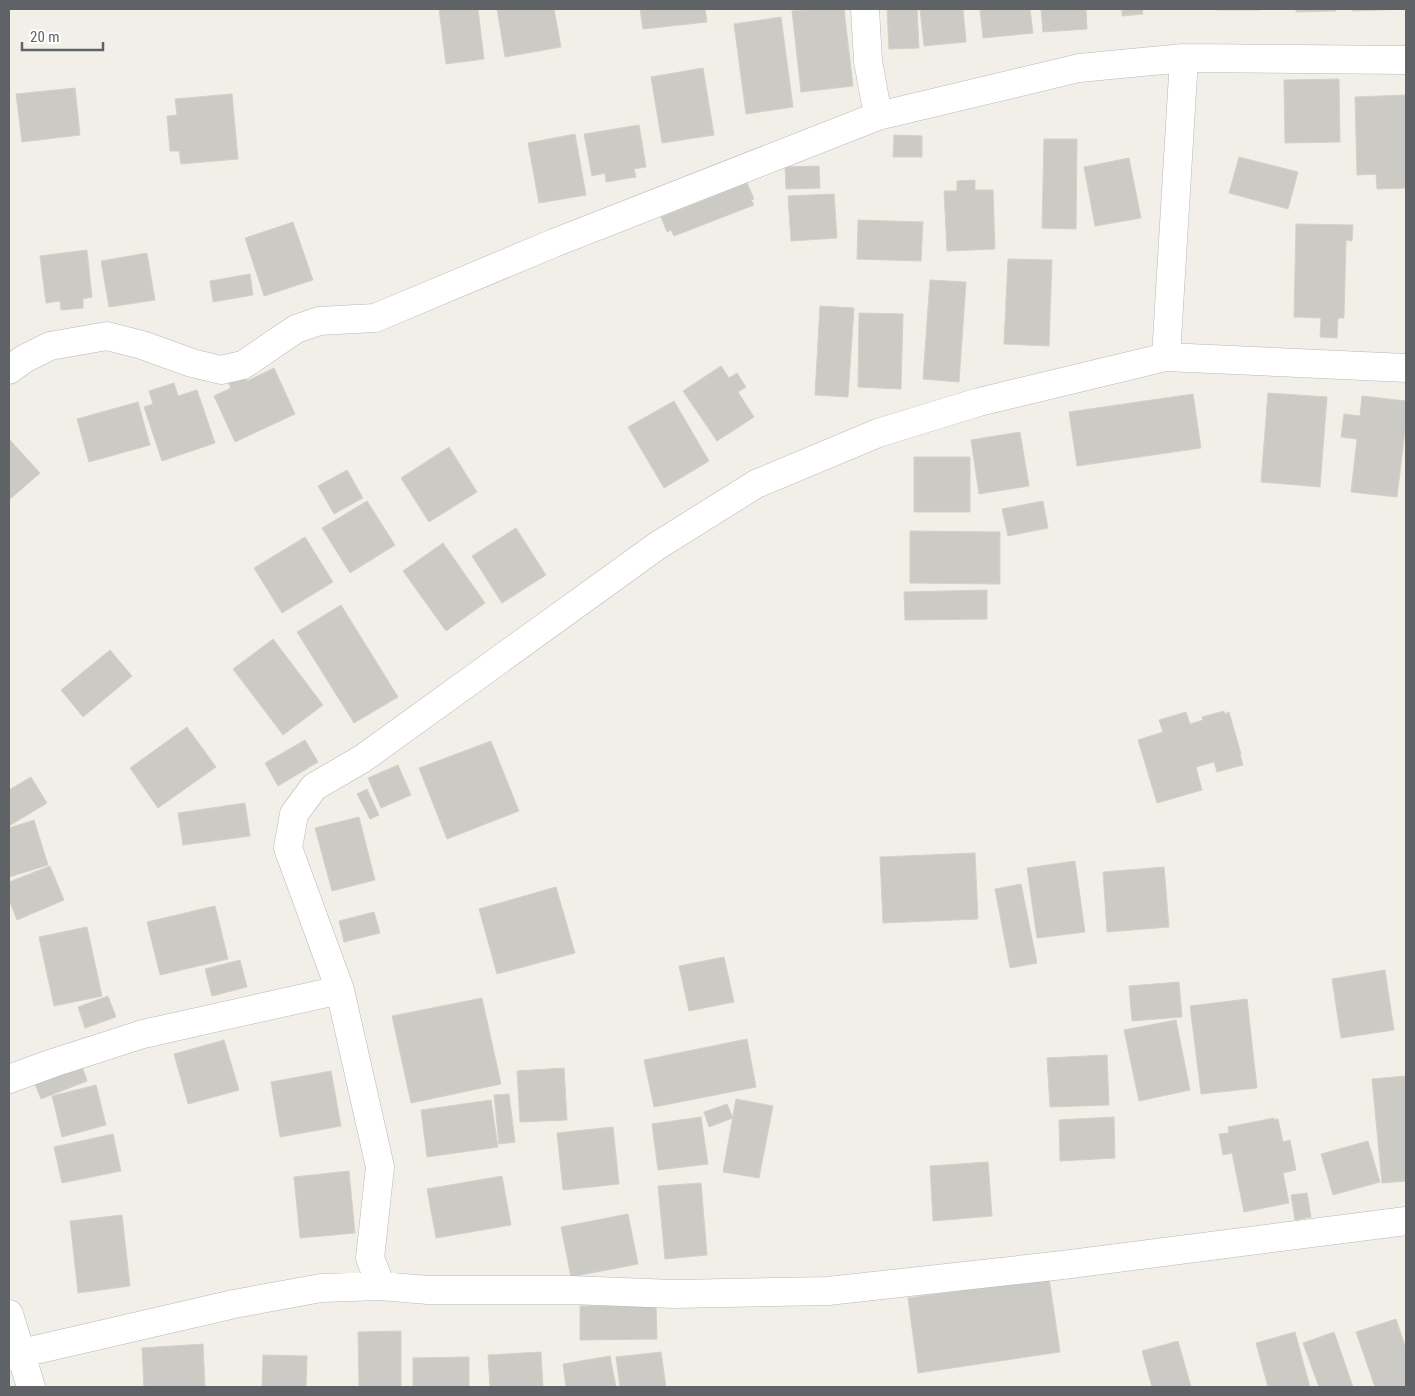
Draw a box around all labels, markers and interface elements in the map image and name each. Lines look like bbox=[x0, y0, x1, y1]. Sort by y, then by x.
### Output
scale bar bbox=[22, 20, 104, 52]
text: 20 m bbox=[30, 28, 60, 46]

